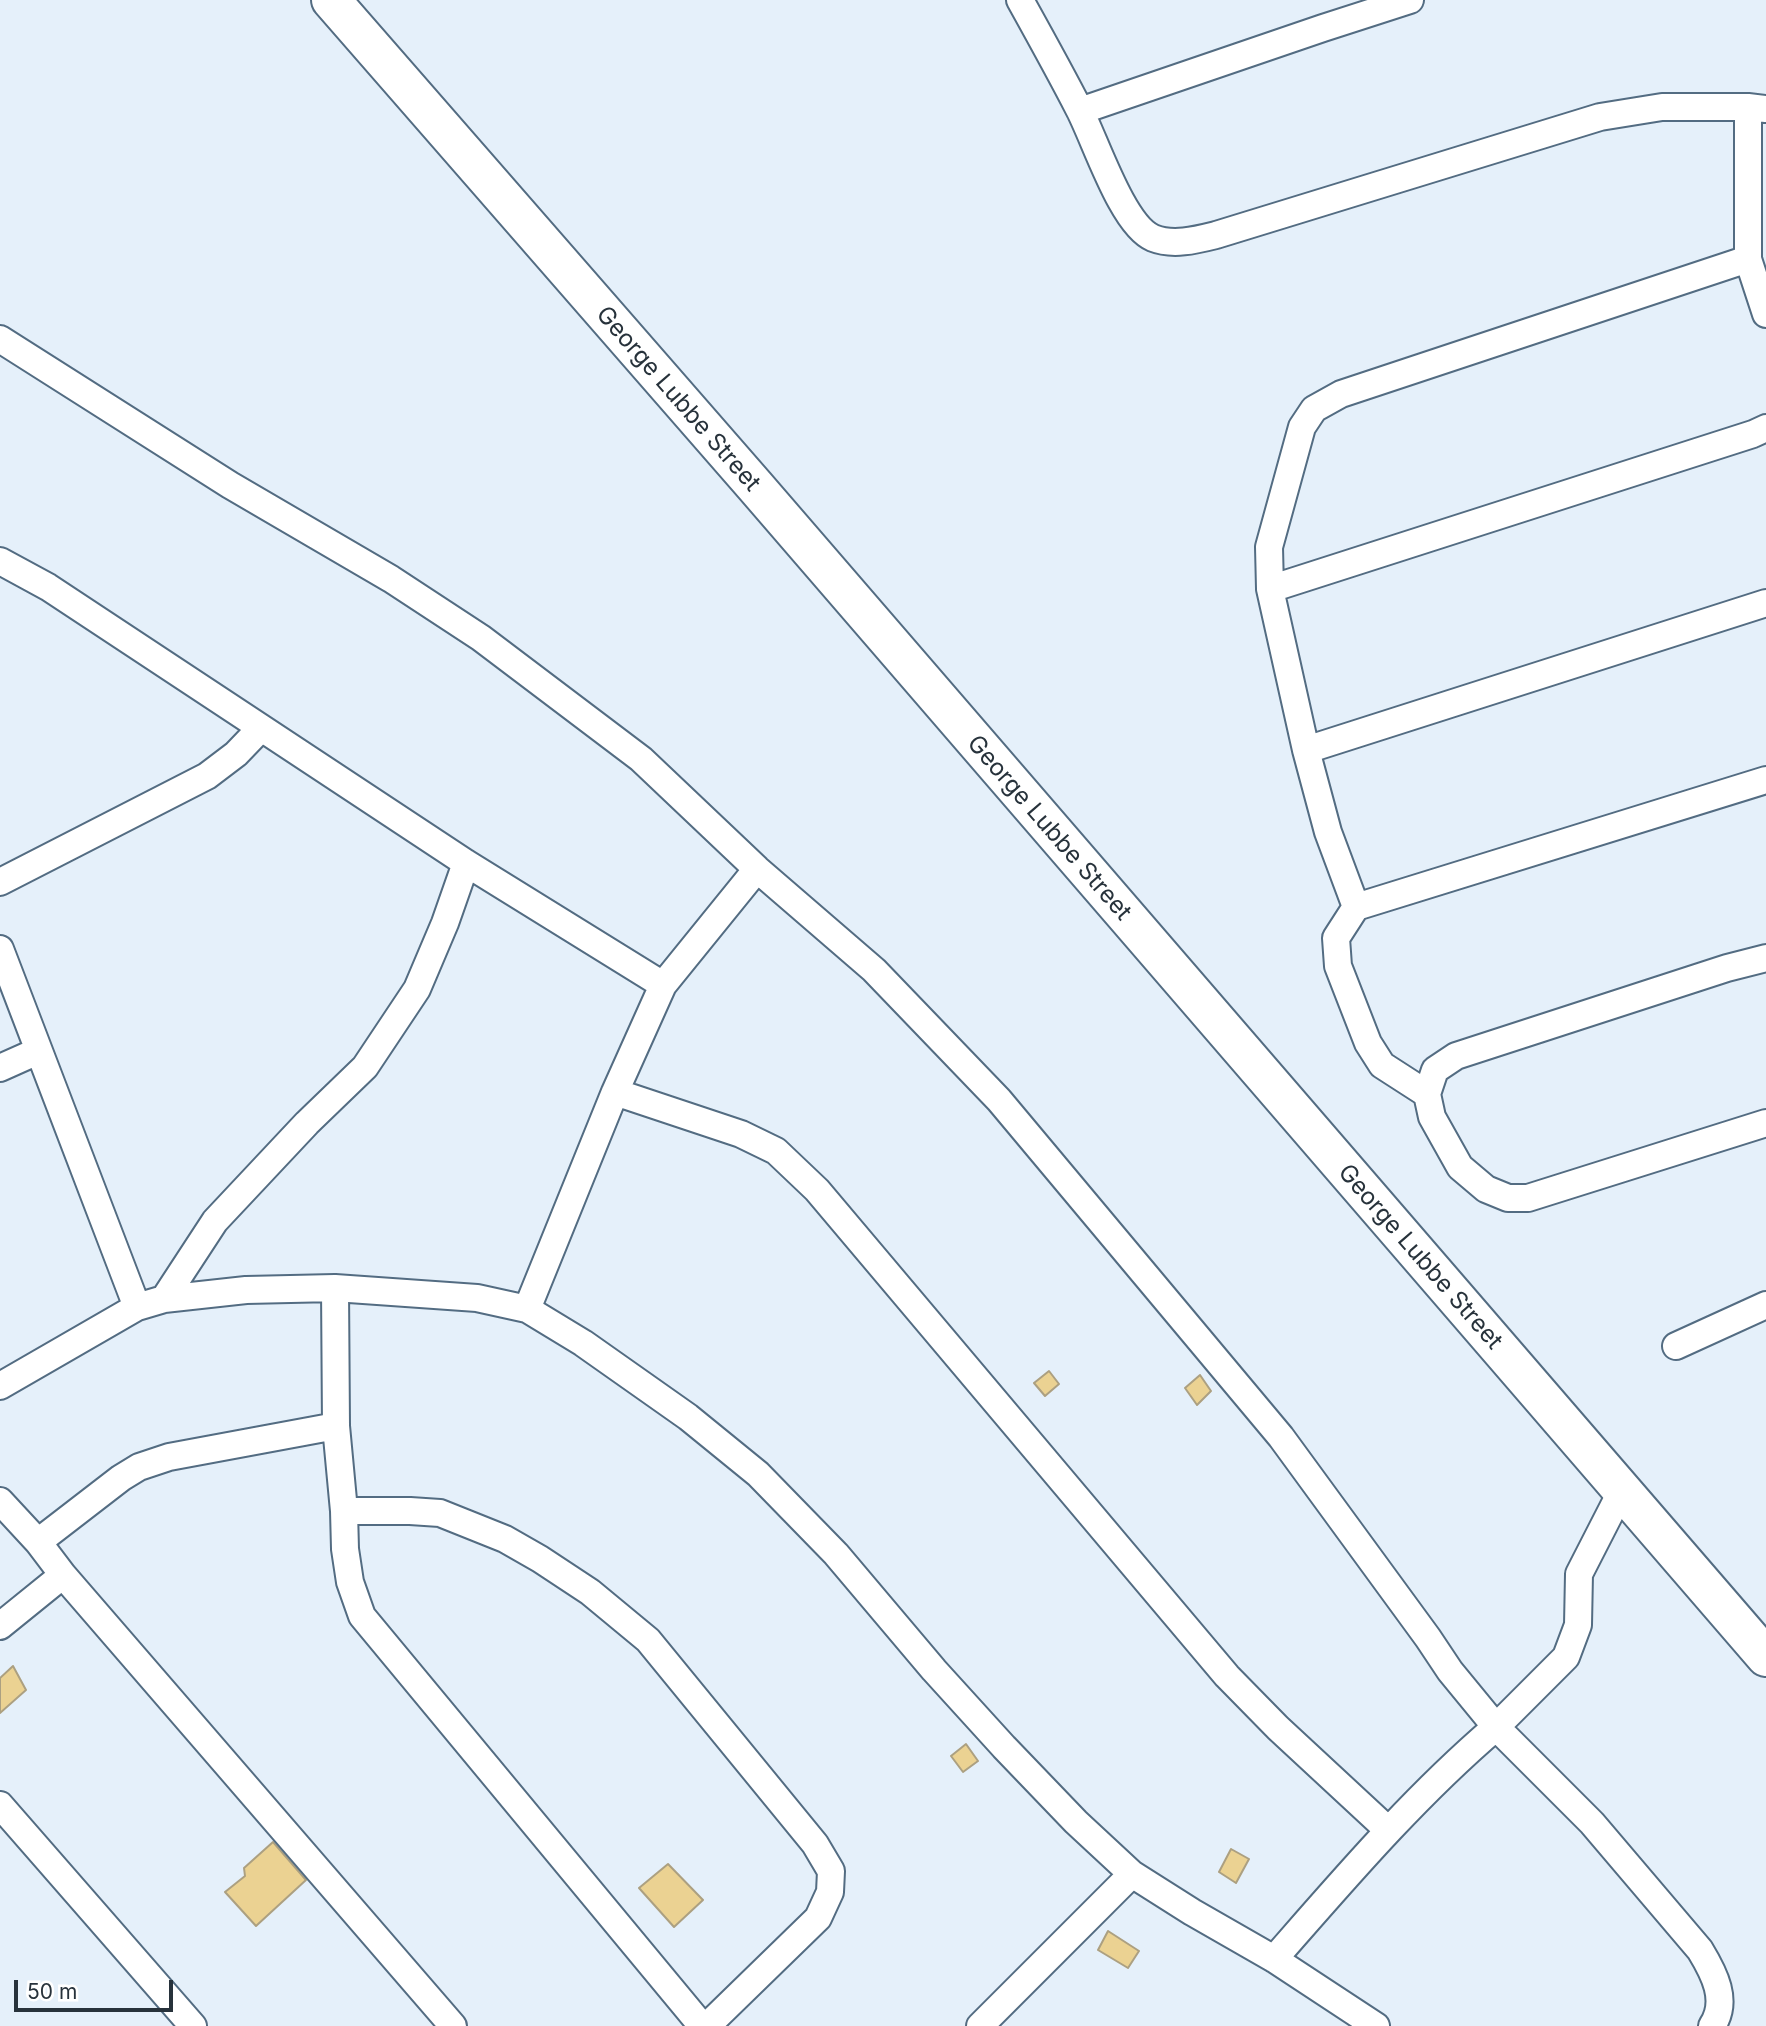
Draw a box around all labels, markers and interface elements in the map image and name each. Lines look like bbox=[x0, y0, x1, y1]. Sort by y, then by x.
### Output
street label: George Lubbe Street bbox=[590, 300, 766, 498]
street label: George Lubbe Street bbox=[961, 729, 1137, 927]
street label: George Lubbe Street bbox=[1332, 1158, 1508, 1356]
scale bar bbox=[18, 1966, 177, 2010]
text: 50 m bbox=[27, 1979, 77, 2004]

